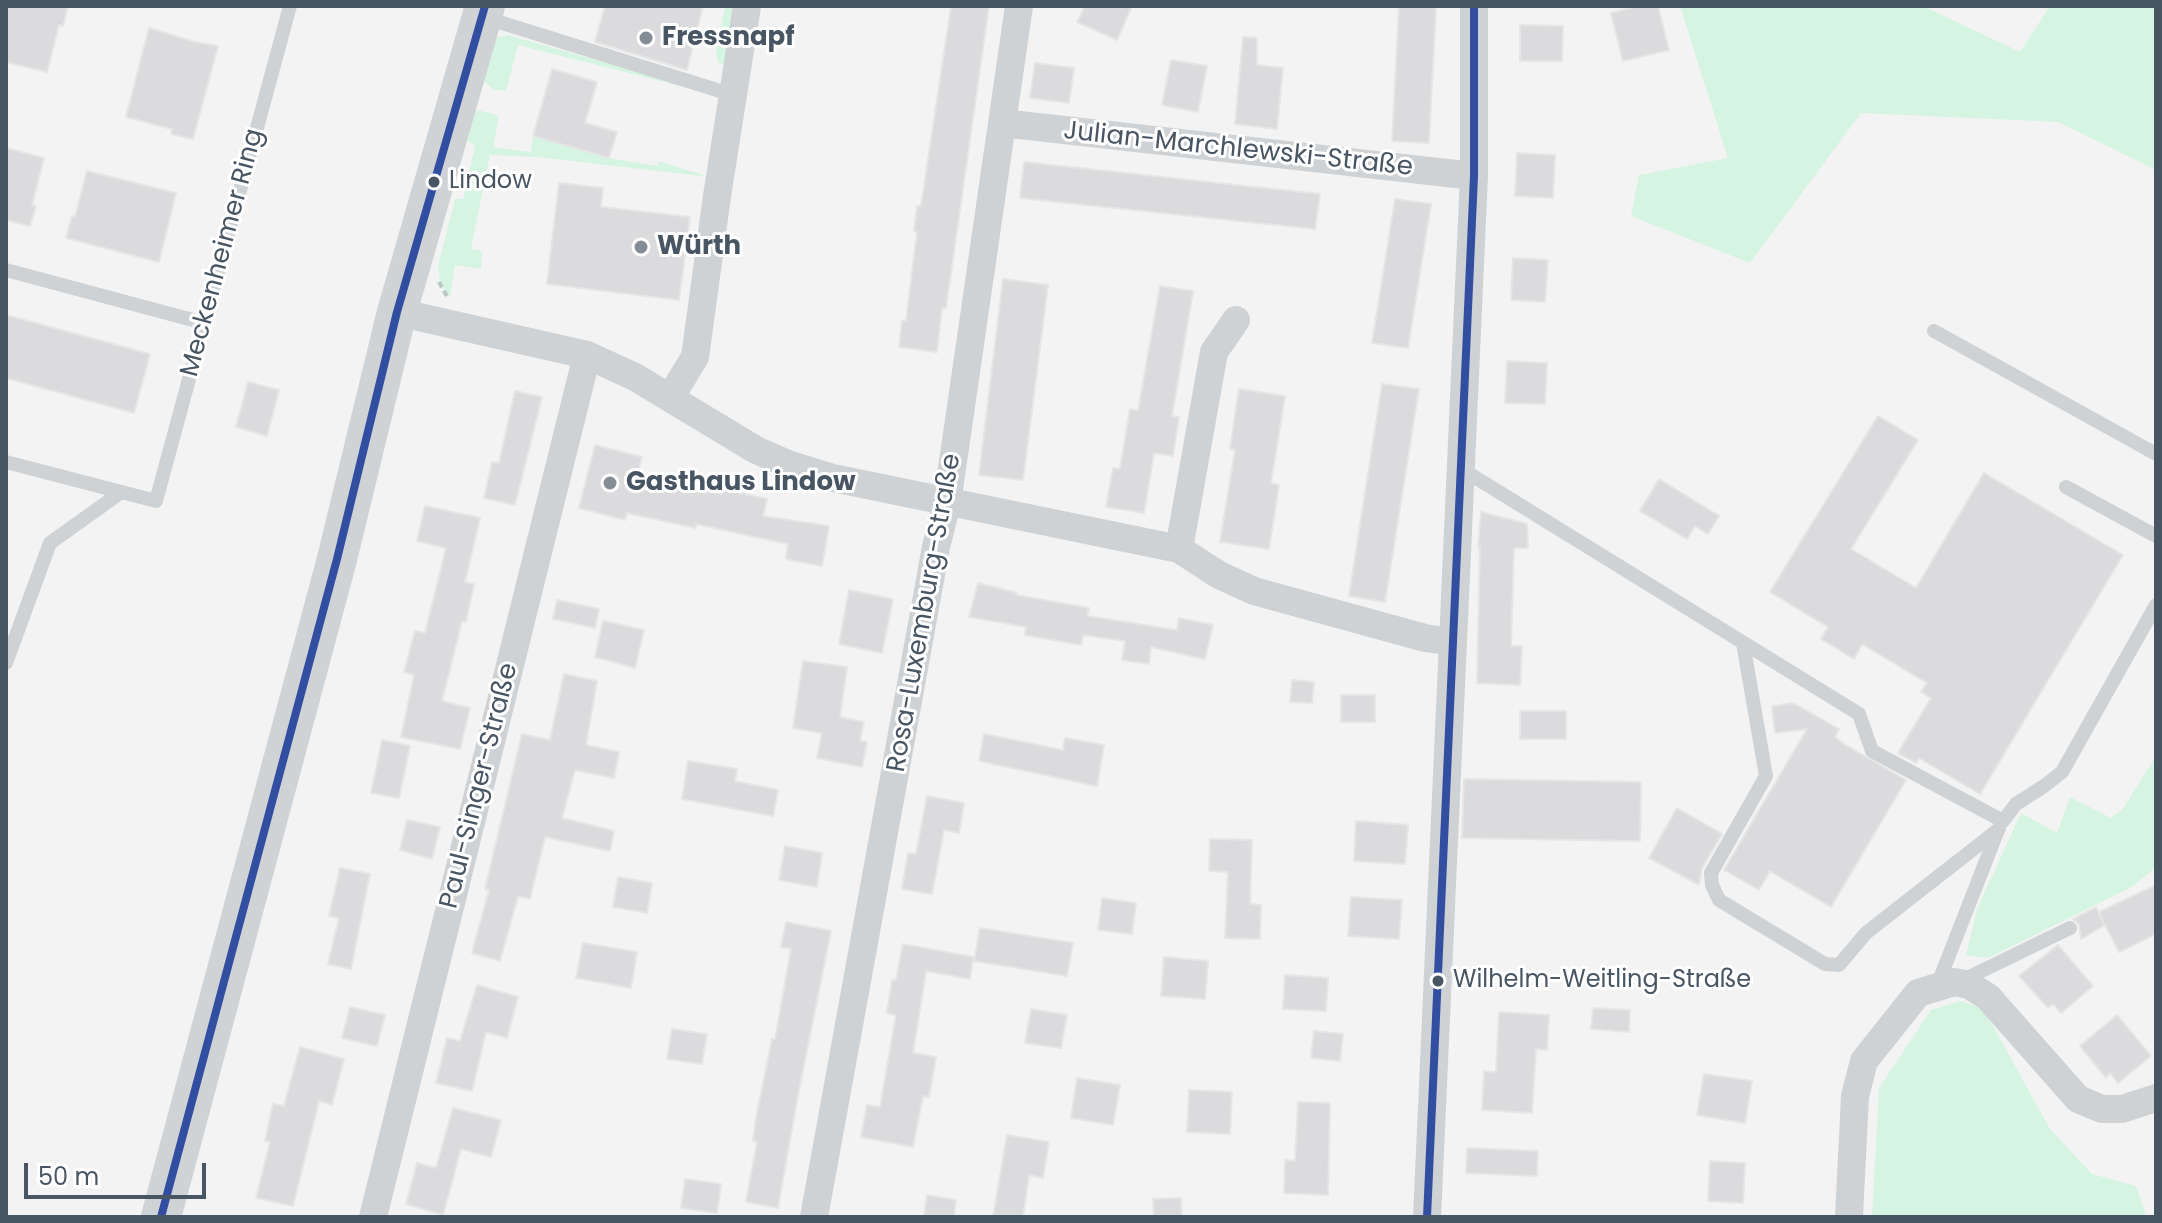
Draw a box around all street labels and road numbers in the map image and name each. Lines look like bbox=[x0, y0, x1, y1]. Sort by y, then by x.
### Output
street label: Julian-Marchlewski-Straße bbox=[1062, 116, 1414, 184]
street label: Meckenheimer Ring bbox=[175, 126, 271, 380]
street label: Rosa-Luxemburg-Straße bbox=[882, 451, 968, 775]
street label: Paul-Singer-Straße bbox=[434, 660, 526, 912]

